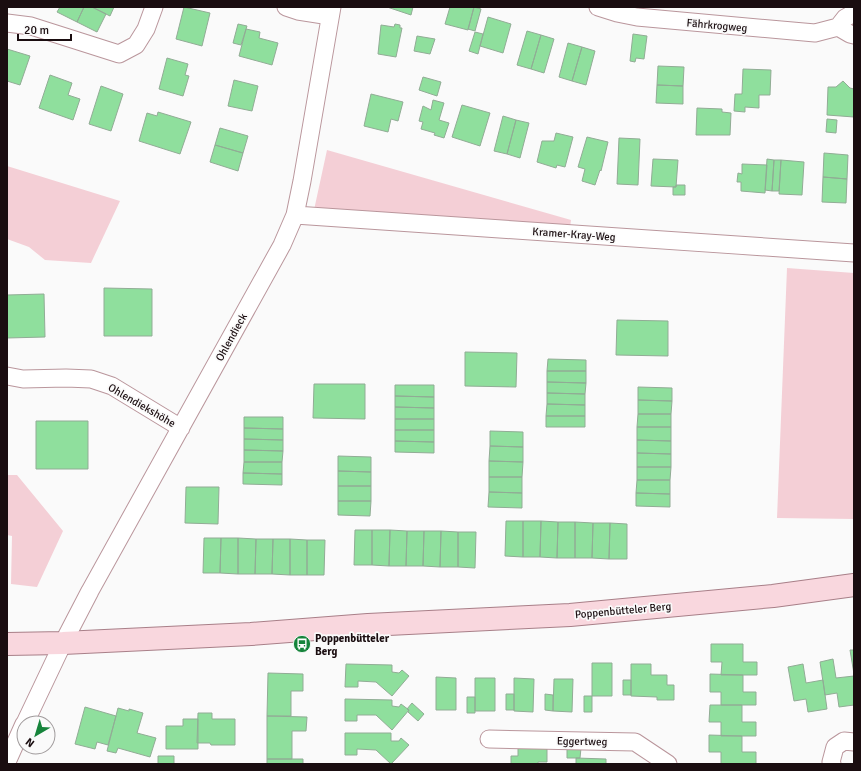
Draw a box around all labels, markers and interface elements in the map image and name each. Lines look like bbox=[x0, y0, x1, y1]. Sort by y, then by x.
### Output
scale bar bbox=[18, 16, 71, 42]
street label: Fährkrogweg bbox=[686, 16, 748, 35]
text: 20 m bbox=[24, 23, 49, 38]
street label: Kramer-Kray-Weg bbox=[532, 225, 616, 244]
street label: Ohlendieck bbox=[213, 311, 250, 364]
street label: Ohlendiekshöhe bbox=[106, 381, 178, 430]
street label: Poppenbütteler Berg bbox=[574, 600, 672, 621]
place label: Poppenbütteler Berg bbox=[315, 632, 390, 658]
bus stop icon: Poppenbütteler Berg bbox=[292, 634, 312, 654]
north arrow bbox=[16, 715, 56, 755]
text: N bbox=[23, 735, 37, 750]
street label: Eggertweg bbox=[557, 735, 608, 748]

